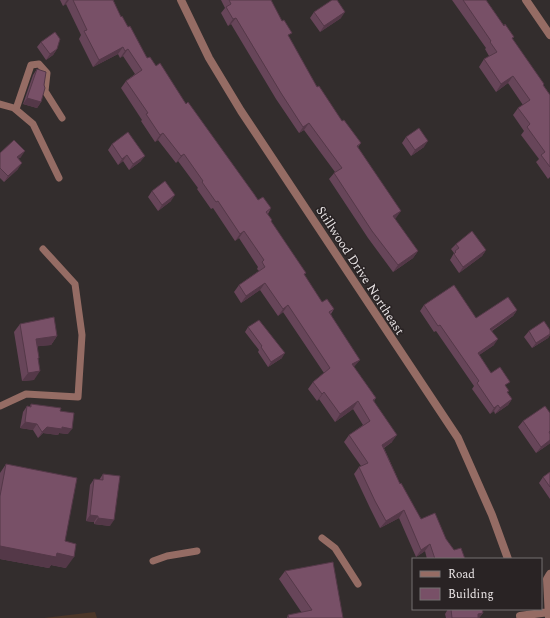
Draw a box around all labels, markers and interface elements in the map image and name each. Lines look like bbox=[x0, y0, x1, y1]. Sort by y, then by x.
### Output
street label: Stillwood Drive Northeast bbox=[311, 202, 410, 339]
legend bbox=[412, 558, 542, 610]
text: Road bbox=[448, 565, 475, 584]
text: Building bbox=[448, 585, 494, 604]

